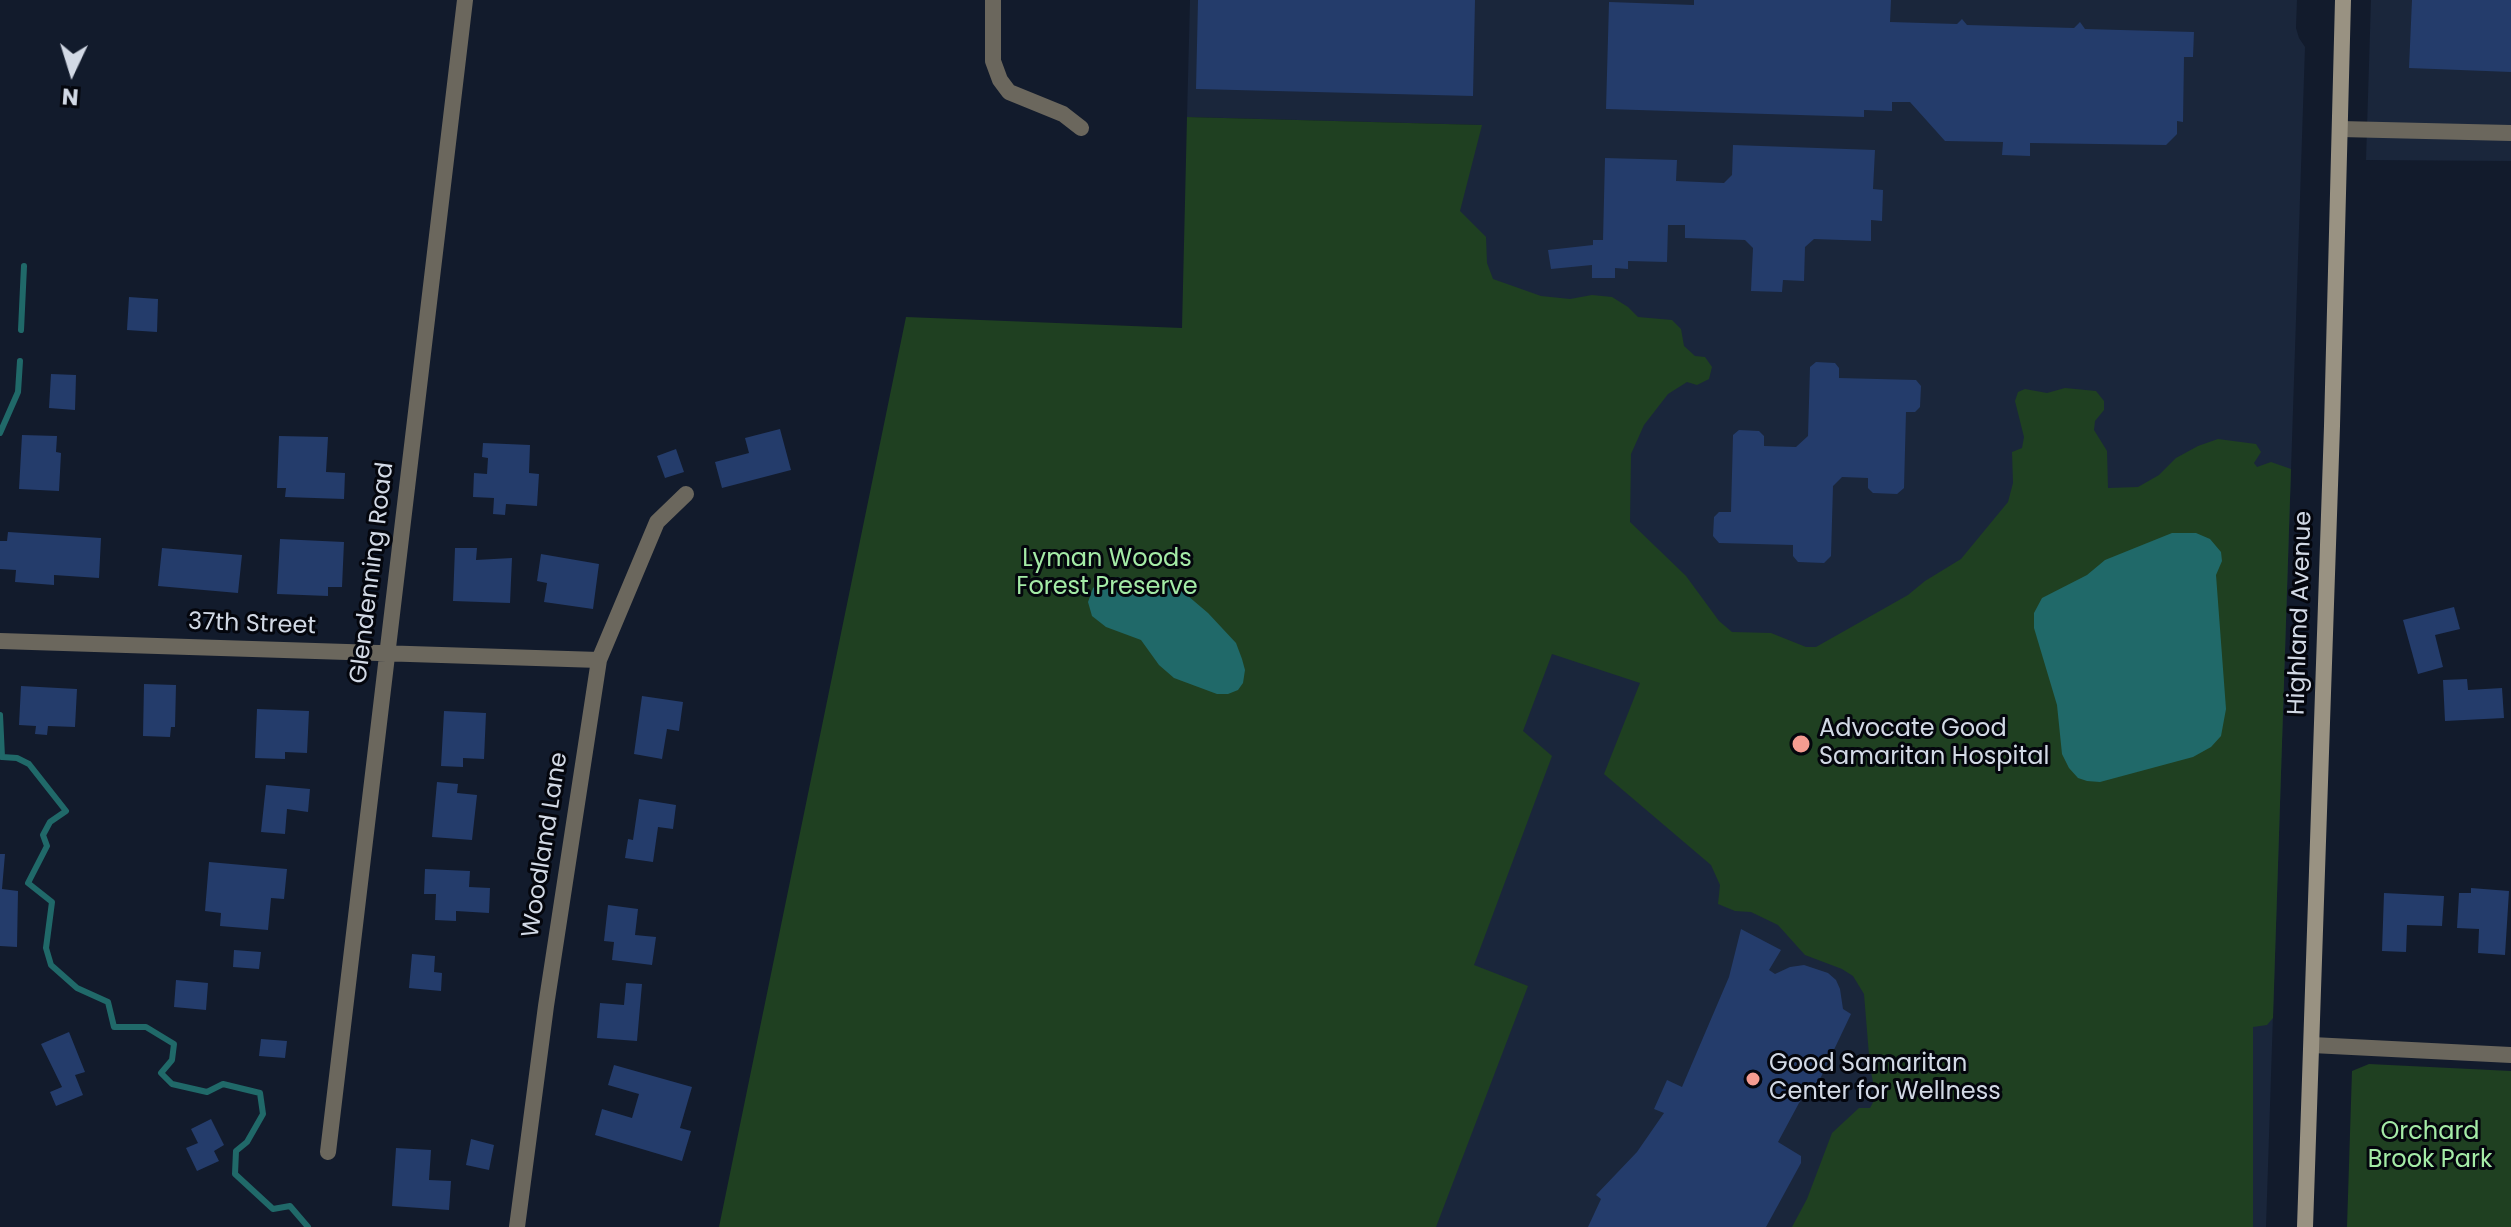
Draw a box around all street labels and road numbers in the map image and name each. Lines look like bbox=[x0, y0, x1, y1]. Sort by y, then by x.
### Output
street label: Glendenning Road bbox=[345, 461, 401, 685]
street label: Highland Avenue bbox=[2283, 510, 2319, 716]
street label: 37th Street bbox=[188, 608, 316, 642]
street label: Woodland Lane bbox=[517, 750, 575, 940]

